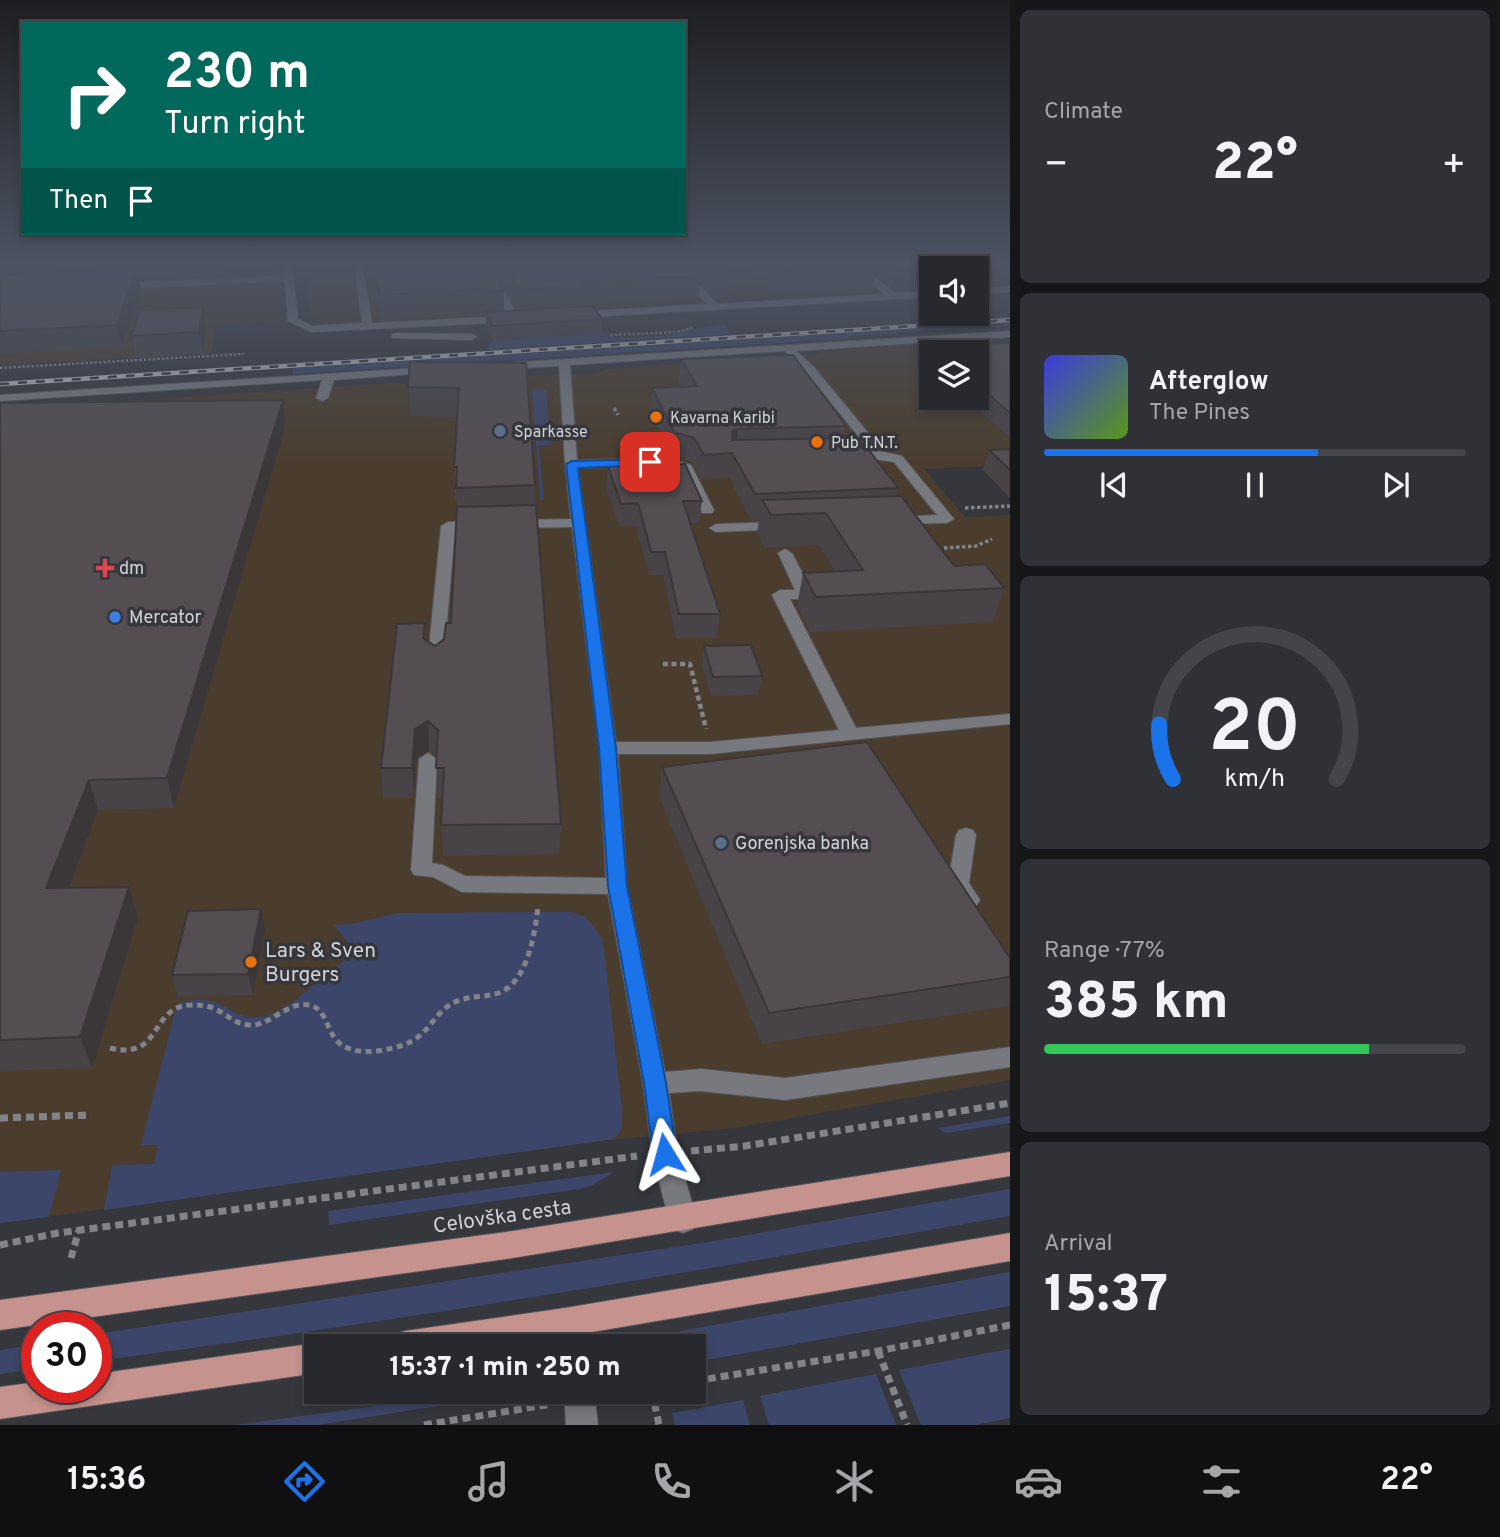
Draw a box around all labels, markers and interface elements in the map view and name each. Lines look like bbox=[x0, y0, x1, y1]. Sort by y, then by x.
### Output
text: 230 m bbox=[164, 44, 310, 106]
icon: right bbox=[49, 49, 140, 140]
text: Climate bbox=[1044, 98, 1123, 127]
text: Turn right bbox=[164, 105, 306, 145]
text: 22° bbox=[1212, 132, 1298, 198]
text: − bbox=[1044, 142, 1069, 191]
text: + bbox=[1441, 142, 1466, 191]
icon: arrive bbox=[122, 182, 160, 220]
text: Then bbox=[49, 185, 108, 218]
map controls bbox=[919, 256, 989, 410]
button: sound bbox=[919, 256, 989, 326]
button: layers bbox=[919, 340, 989, 410]
text: Afterglow bbox=[1149, 366, 1269, 399]
text: The Pines bbox=[1149, 399, 1250, 428]
marker: Kavarna Karibi bbox=[648, 409, 664, 425]
place label: Kavarna Karibi bbox=[670, 409, 775, 429]
marker: Sparkasse bbox=[492, 423, 508, 439]
place label: Sparkasse bbox=[514, 423, 588, 443]
pin bbox=[620, 432, 680, 492]
marker: Pub T.N.T. bbox=[809, 434, 825, 450]
place label: Pub T.N.T. bbox=[831, 434, 898, 454]
icon: arrive bbox=[631, 443, 669, 481]
icon: previous bbox=[1095, 466, 1133, 504]
icon: pause bbox=[1236, 466, 1274, 504]
icon: next bbox=[1377, 466, 1415, 504]
place label: dm bbox=[119, 558, 144, 581]
marker: dm bbox=[97, 560, 113, 576]
place label: Mercator bbox=[129, 607, 202, 630]
marker: Mercator bbox=[107, 609, 123, 625]
text: 20 bbox=[1209, 685, 1301, 777]
text: km/h bbox=[1225, 763, 1285, 795]
place label: Gorenjska banka bbox=[735, 833, 869, 856]
marker: Gorenjska banka bbox=[713, 835, 729, 851]
text: Range · 77% bbox=[1044, 937, 1165, 966]
place label: Lars & Sven Burgers bbox=[265, 938, 376, 989]
marker: Lars & Sven Burgers bbox=[243, 954, 259, 970]
text: 385 km bbox=[1044, 971, 1229, 1037]
position arrow bbox=[628, 1117, 702, 1191]
street label: Celovška cesta bbox=[431, 1194, 573, 1241]
text: Arrival bbox=[1044, 1230, 1113, 1259]
text: 15:37 bbox=[1044, 1264, 1168, 1330]
speed limit sign: 30 bbox=[21, 1312, 112, 1403]
text: 15:37 · 1 min · 250 m bbox=[389, 1352, 621, 1385]
icon: directions bbox=[280, 1457, 329, 1506]
icon: music bbox=[464, 1457, 513, 1506]
icon: phone bbox=[647, 1457, 696, 1506]
icon: climate bbox=[830, 1457, 879, 1506]
icon: car bbox=[1014, 1457, 1063, 1506]
icon: filters bbox=[1197, 1457, 1246, 1506]
text: 15:36 bbox=[67, 1461, 146, 1501]
text: 22° bbox=[1380, 1461, 1433, 1501]

